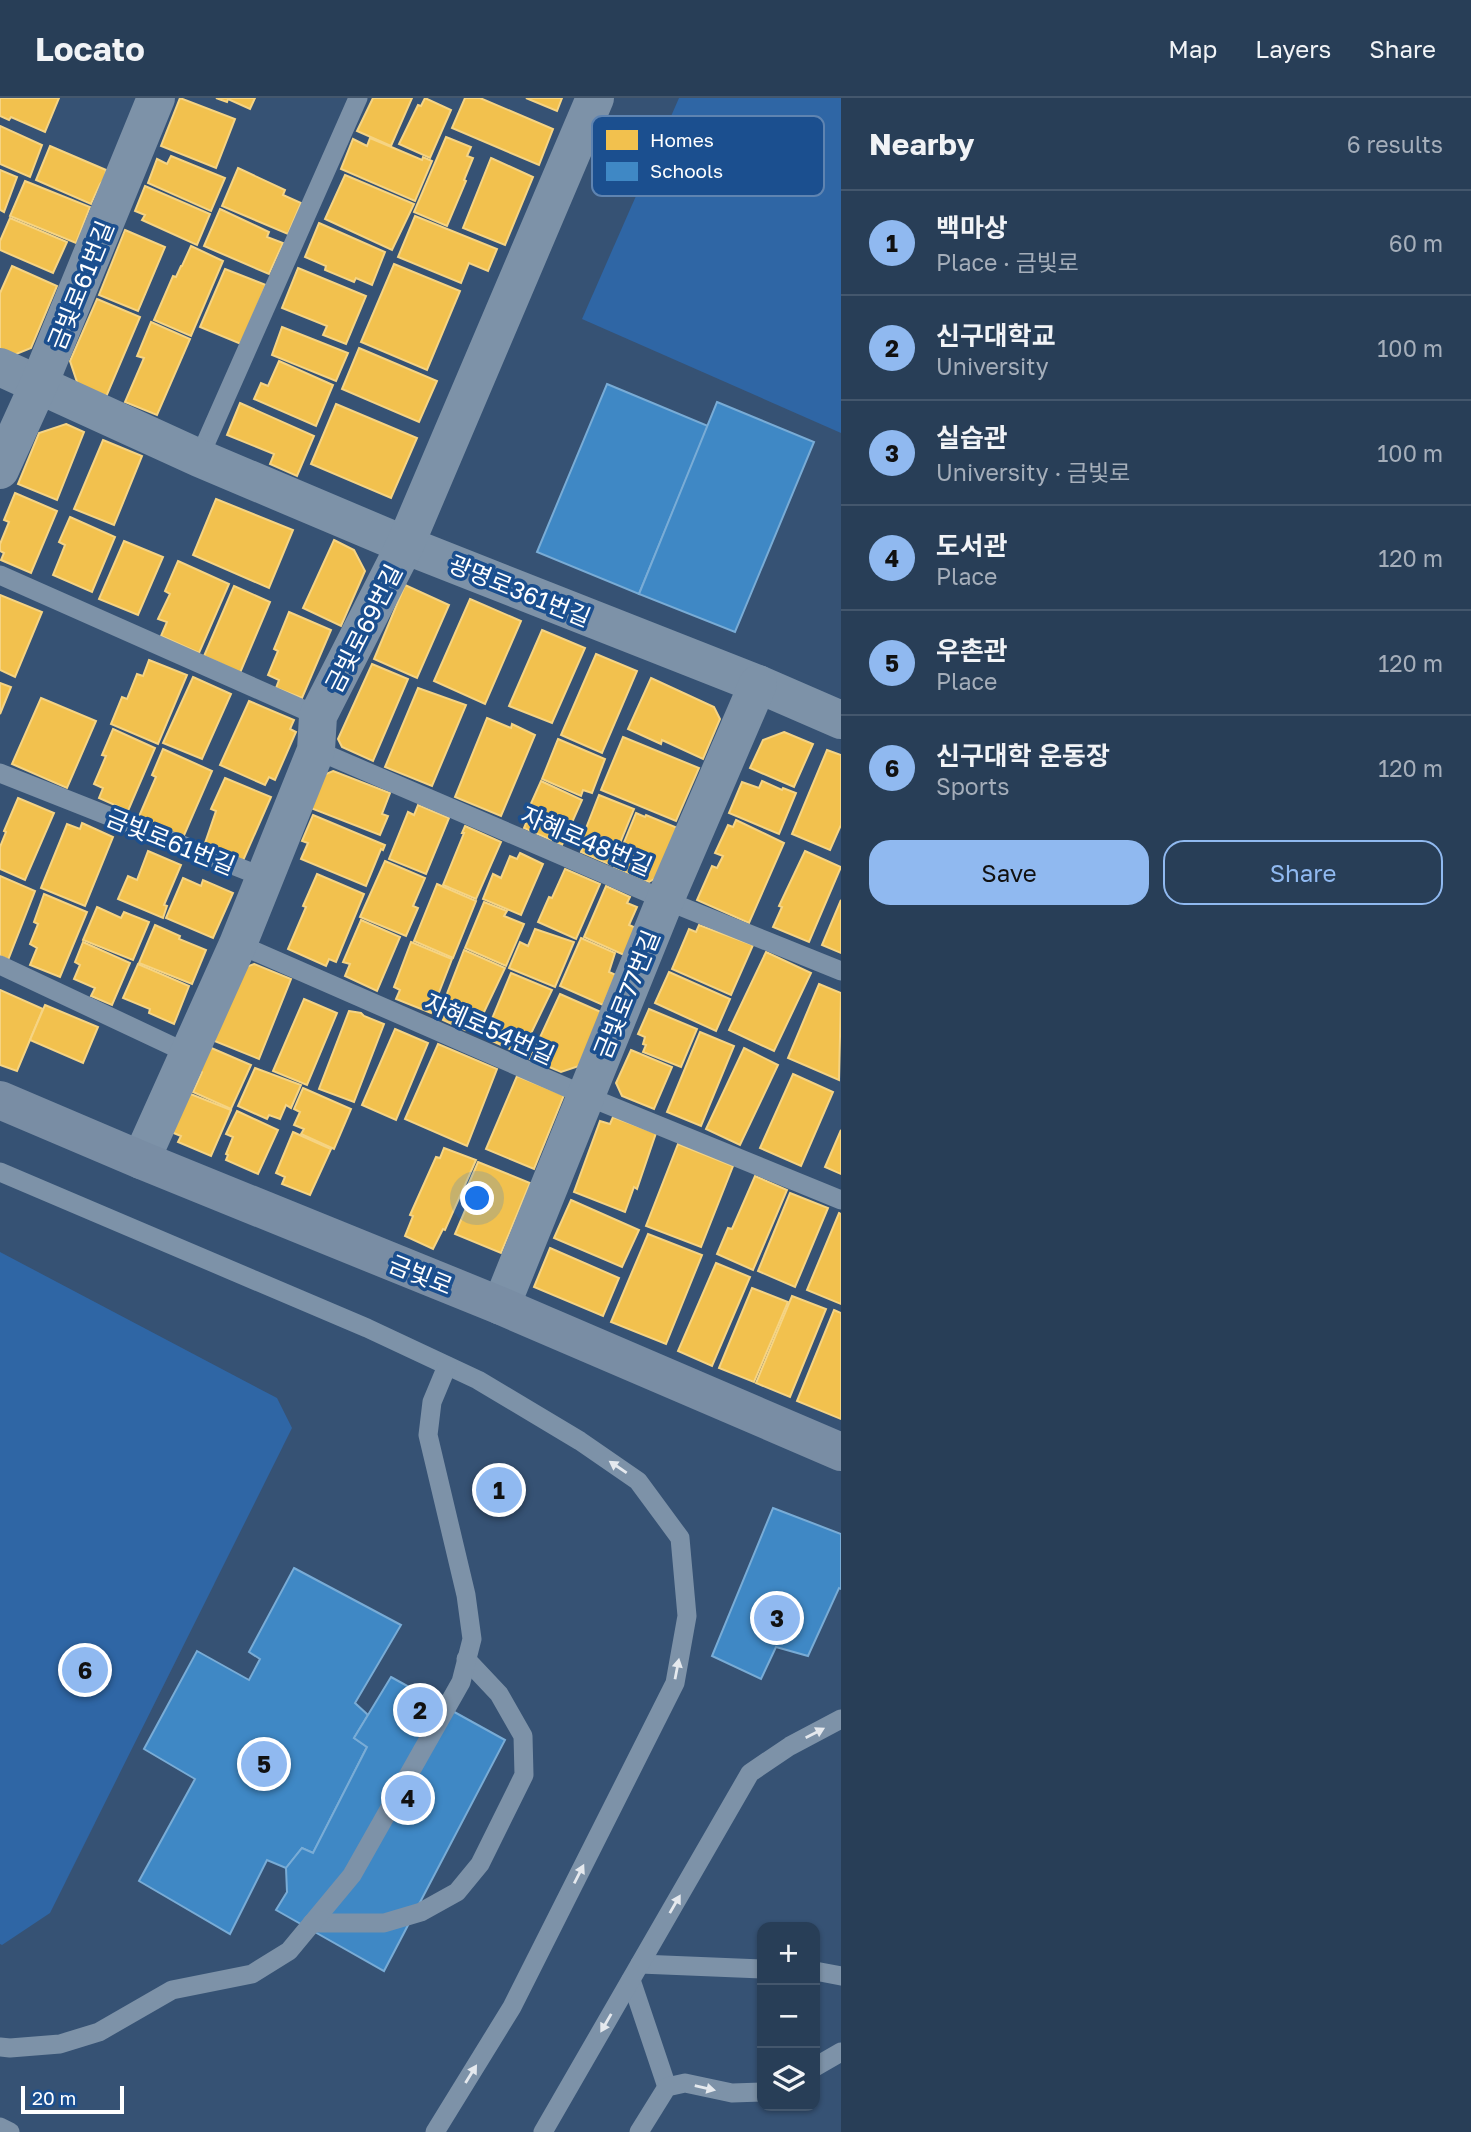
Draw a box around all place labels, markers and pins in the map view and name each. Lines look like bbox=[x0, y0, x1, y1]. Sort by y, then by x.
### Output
pin: 1 bbox=[476, 1464, 522, 1516]
pin: 3 bbox=[754, 1592, 800, 1644]
pin: 6 bbox=[62, 1644, 108, 1696]
pin: 2 bbox=[397, 1684, 443, 1736]
pin: 5 bbox=[241, 1738, 287, 1790]
pin: 4 bbox=[385, 1772, 431, 1824]

